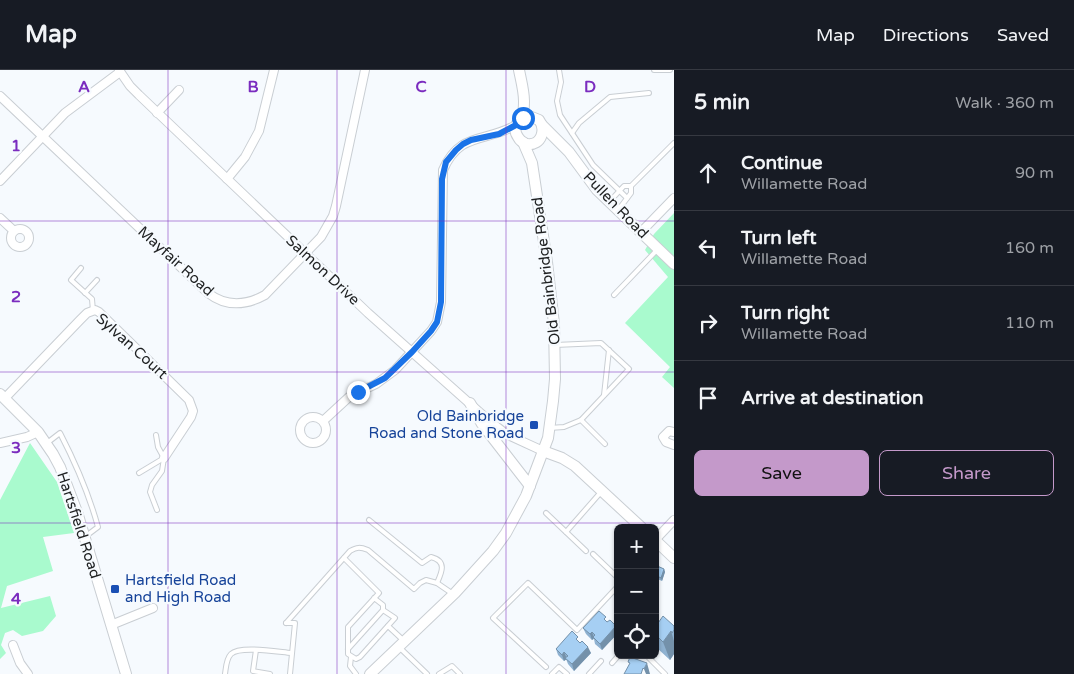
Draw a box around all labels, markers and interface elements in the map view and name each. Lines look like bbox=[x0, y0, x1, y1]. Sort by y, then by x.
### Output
text: Map bbox=[25, 20, 77, 49]
text: Map bbox=[816, 24, 855, 46]
text: Directions bbox=[883, 24, 969, 46]
text: Saved bbox=[997, 24, 1049, 46]
text: A bbox=[78, 77, 90, 97]
text: B bbox=[247, 77, 259, 97]
text: C bbox=[415, 77, 427, 97]
text: D bbox=[584, 77, 596, 97]
text: 5 min bbox=[694, 90, 750, 115]
text: Walk · 360 m bbox=[955, 93, 1054, 113]
route start bbox=[512, 107, 535, 130]
text: 1 bbox=[11, 136, 21, 156]
text: Continue bbox=[741, 152, 823, 174]
icon: ahead bbox=[694, 159, 722, 187]
text: 90 m bbox=[1015, 163, 1054, 183]
street label: Pullen Road bbox=[580, 168, 652, 242]
text: Willamette Road bbox=[741, 174, 867, 194]
street label: Old Bainbridge Road bbox=[528, 196, 564, 346]
street label: Mayfair Road bbox=[134, 222, 218, 300]
text: Turn left bbox=[741, 227, 817, 249]
street label: Salmon Drive bbox=[282, 231, 364, 309]
icon: left bbox=[694, 234, 722, 262]
text: 160 m bbox=[1005, 238, 1054, 258]
text: Willamette Road bbox=[741, 249, 867, 269]
text: 2 bbox=[11, 287, 21, 307]
text: Turn right bbox=[741, 302, 829, 324]
street label: Sylvan Court bbox=[93, 309, 172, 383]
icon: right bbox=[694, 309, 722, 337]
text: 110 m bbox=[1005, 313, 1054, 333]
text: Willamette Road bbox=[741, 324, 867, 344]
route end bbox=[347, 381, 370, 404]
icon: arrive bbox=[694, 384, 722, 412]
text: Arrive at destination bbox=[741, 387, 924, 409]
place label: Old Bainbridge Road and Stone Road bbox=[369, 407, 524, 442]
marker: Old Bainbridge Road and Stone Road bbox=[528, 419, 540, 431]
text: 3 bbox=[11, 438, 21, 458]
button: Save bbox=[694, 450, 869, 496]
button: Share bbox=[879, 450, 1054, 496]
street label: Hartsfield Road bbox=[53, 469, 105, 581]
map controls bbox=[614, 524, 659, 659]
button: + bbox=[614, 524, 659, 569]
button: − bbox=[614, 569, 659, 614]
place label: Hartsfield Road and High Road bbox=[125, 571, 236, 606]
marker: Hartsfield Road and High Road bbox=[109, 583, 121, 595]
text: 4 bbox=[11, 589, 21, 609]
button: locate bbox=[614, 614, 659, 659]

